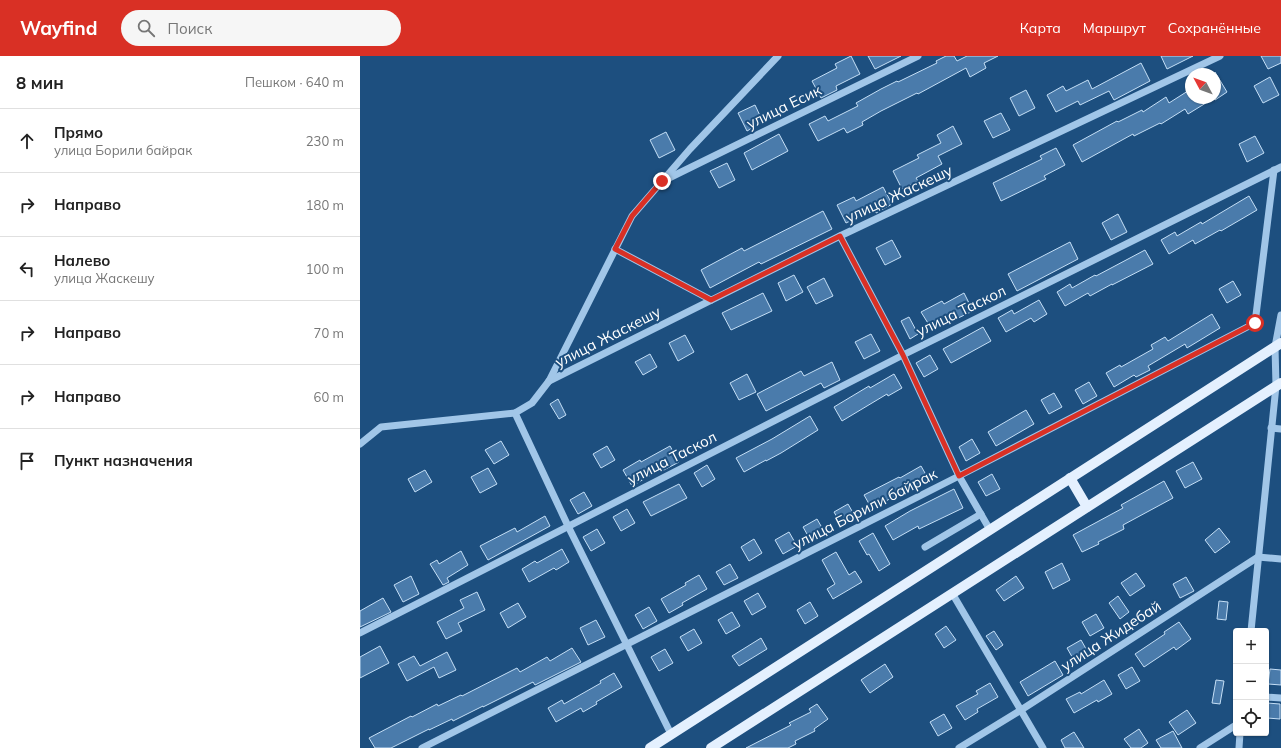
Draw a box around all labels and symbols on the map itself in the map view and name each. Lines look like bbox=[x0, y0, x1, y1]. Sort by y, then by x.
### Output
north arrow bbox=[1185, 68, 1221, 104]
street label: улица Есик bbox=[743, 80, 825, 133]
street label: улица Жаскешу bbox=[842, 160, 955, 227]
route end bbox=[653, 172, 671, 190]
street label: улица Таскол bbox=[913, 281, 1009, 341]
street label: улица Жаскешу bbox=[552, 302, 664, 371]
route start bbox=[1246, 314, 1264, 332]
street label: улица Таскол bbox=[624, 427, 720, 488]
street label: улица Борили байрак bbox=[789, 463, 941, 553]
street label: улица Жидебай bbox=[1057, 596, 1164, 675]

